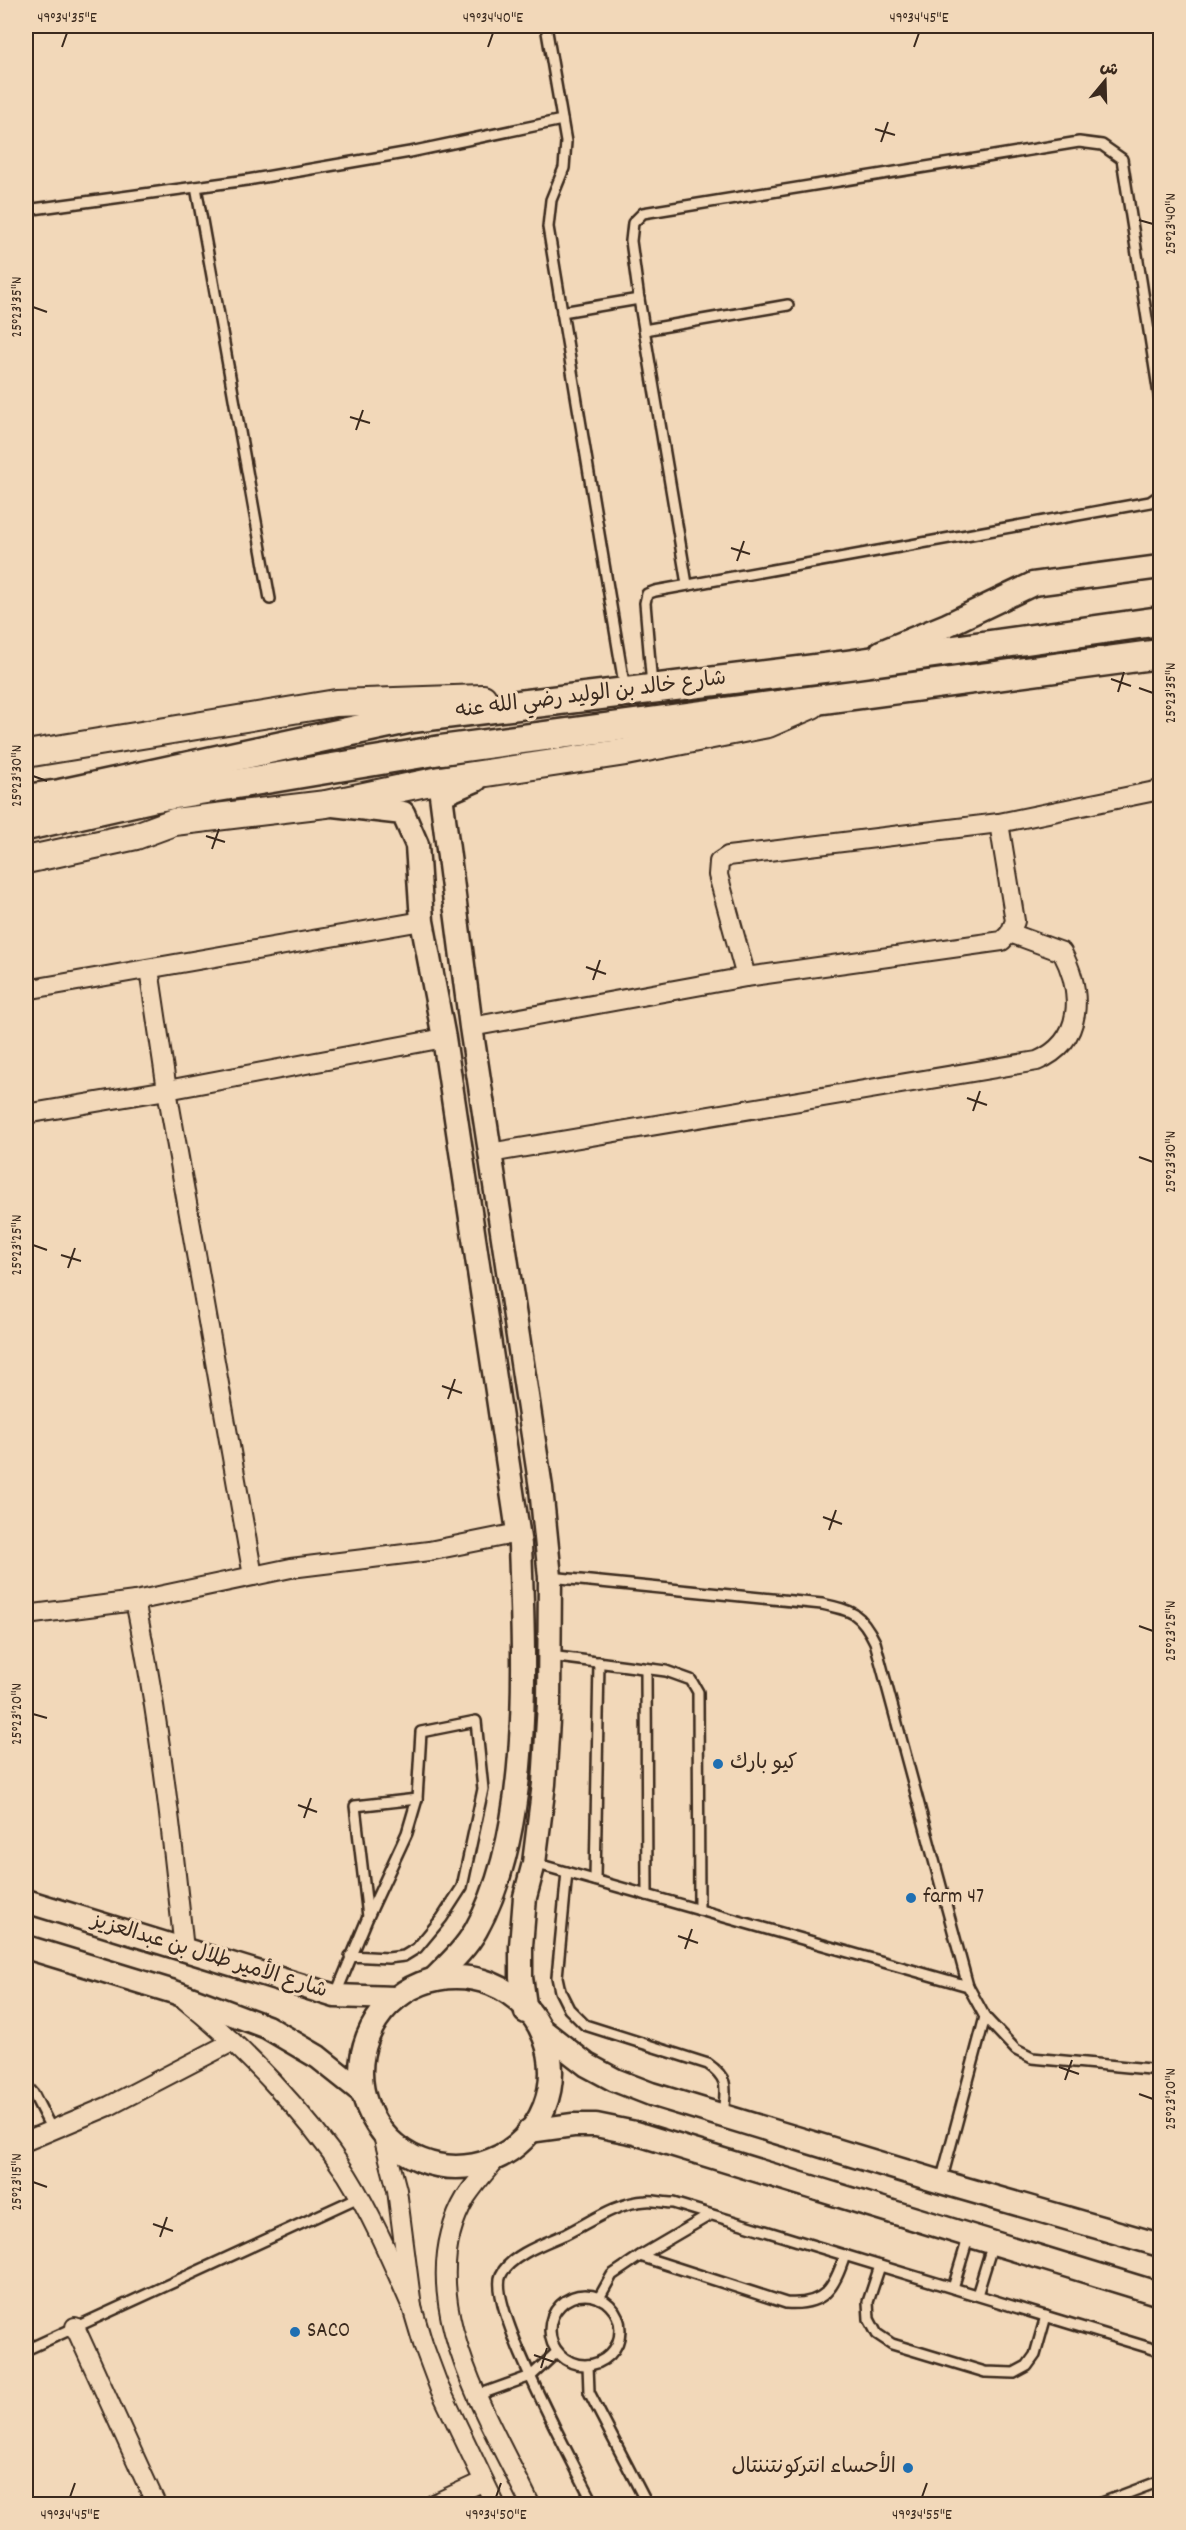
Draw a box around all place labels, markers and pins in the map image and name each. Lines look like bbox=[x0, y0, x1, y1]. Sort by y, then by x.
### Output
place label: كيو بارك bbox=[730, 1749, 798, 1779]
marker: كيو بارك bbox=[711, 1757, 725, 1771]
place label: farm 47 bbox=[923, 1883, 984, 1913]
marker: farm 47 bbox=[904, 1891, 918, 1905]
place label: SACO bbox=[307, 2317, 350, 2347]
marker: SACO bbox=[288, 2325, 302, 2339]
place label: الأحساء انتركونتننتال bbox=[731, 2451, 896, 2483]
marker: الأحساء انتركونتننتال bbox=[901, 2461, 915, 2475]

